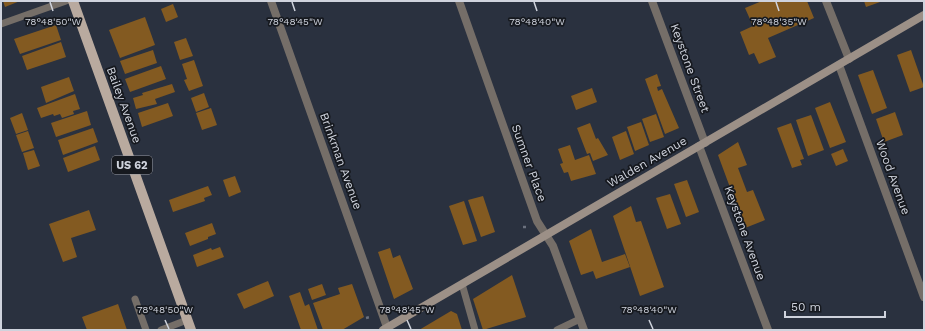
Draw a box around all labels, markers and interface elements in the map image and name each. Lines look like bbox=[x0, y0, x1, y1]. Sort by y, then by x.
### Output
text: 78°48'50"W bbox=[25, 16, 81, 27]
text: 78°48'45"W bbox=[267, 16, 323, 27]
text: 78°48'40"W bbox=[509, 16, 565, 27]
text: 78°48'35"W bbox=[751, 16, 807, 27]
street label: Keystone Street bbox=[667, 22, 713, 114]
street label: Bailey Avenue bbox=[104, 65, 144, 145]
street label: Brinkman Avenue bbox=[317, 111, 365, 211]
street label: Sumner Place bbox=[509, 123, 549, 204]
street label: Walden Avenue bbox=[605, 134, 689, 190]
street label: Wood Avenue bbox=[873, 137, 913, 217]
road number: US 62 bbox=[112, 156, 152, 174]
street label: Keystone Avenue bbox=[721, 184, 769, 282]
scale bar bbox=[785, 293, 885, 319]
text: 50 m bbox=[791, 300, 821, 314]
text: 78°48'50"W bbox=[137, 304, 193, 315]
text: 78°48'45"W bbox=[379, 304, 435, 315]
text: 78°48'40"W bbox=[621, 304, 677, 315]

